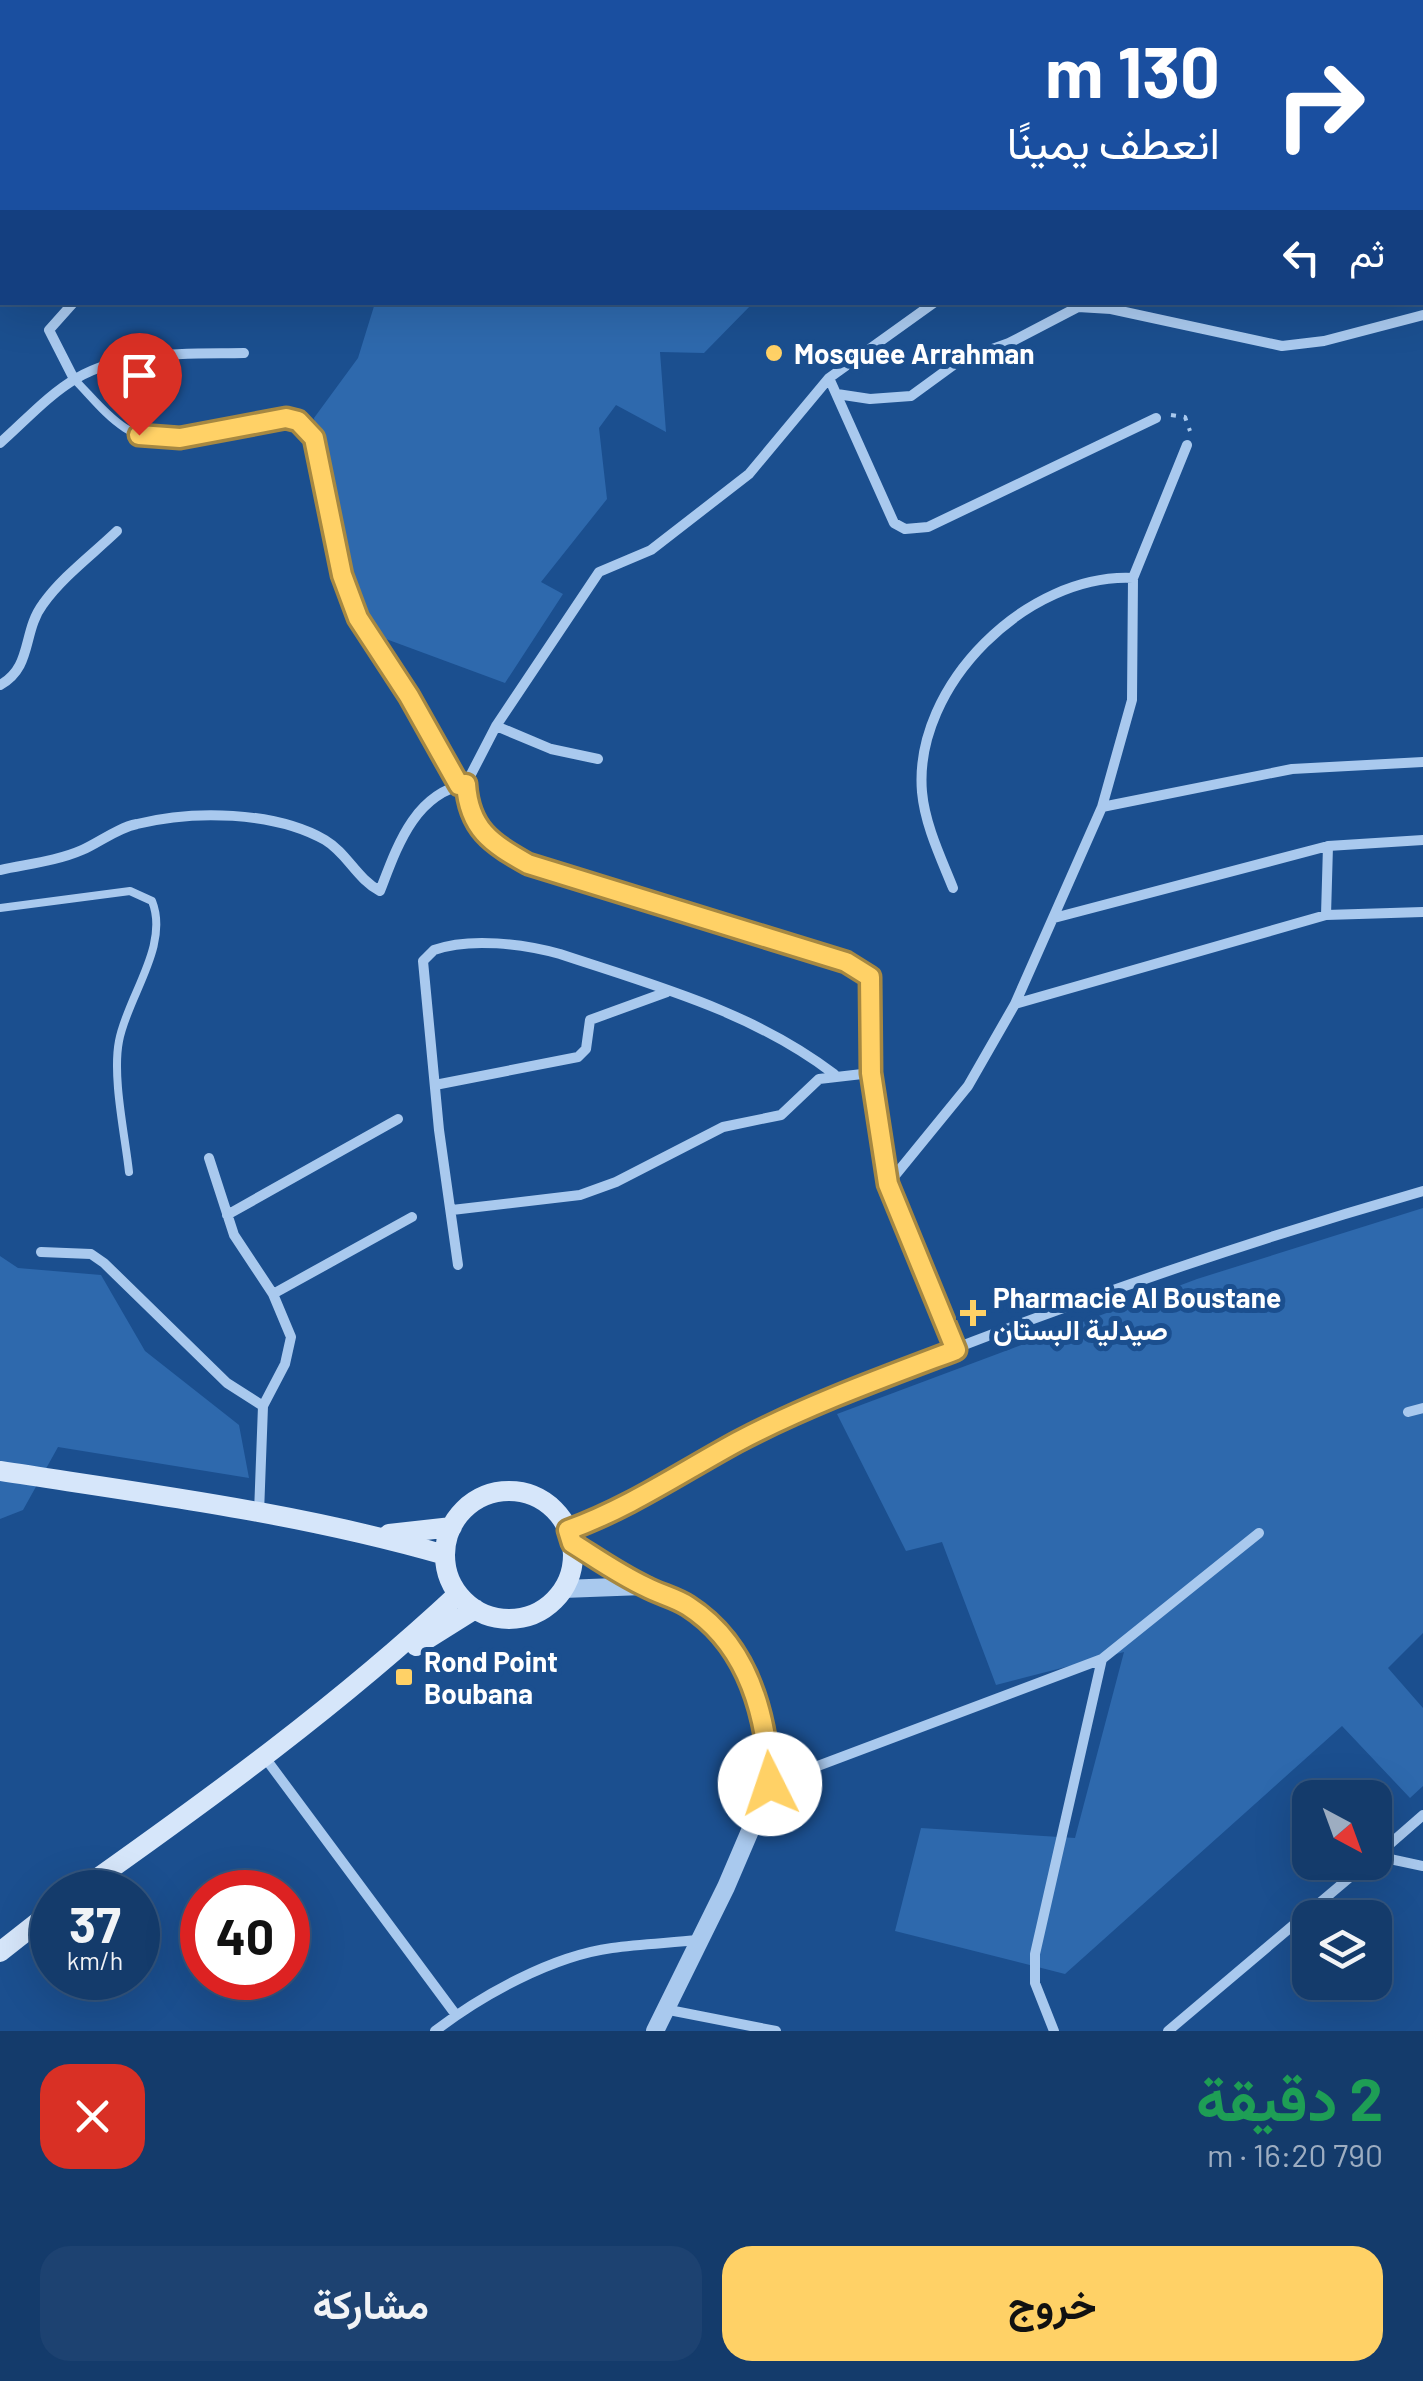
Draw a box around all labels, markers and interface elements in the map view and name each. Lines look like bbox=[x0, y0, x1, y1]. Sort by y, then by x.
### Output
text: 130 m bbox=[1045, 28, 1220, 112]
icon: right bbox=[1255, 40, 1385, 170]
text: انعطف يمينًا bbox=[1007, 114, 1220, 168]
text: ثم bbox=[1349, 229, 1385, 275]
icon: left bbox=[1274, 230, 1329, 285]
pin bbox=[97, 333, 182, 436]
place label: Mosquee Arrahman bbox=[794, 336, 1035, 370]
marker: Mosquee Arrahman bbox=[763, 342, 785, 364]
icon: arrive bbox=[112, 348, 167, 403]
place label: Pharmacie Al Boustane صيدلية البستان bbox=[993, 1280, 1281, 1347]
marker: Pharmacie Al Boustane صيدلية البستان bbox=[962, 1302, 984, 1324]
place label: Rond Point Boubana bbox=[424, 1644, 558, 1710]
marker: Rond Point Boubana bbox=[393, 1666, 415, 1688]
position arrow bbox=[718, 1732, 822, 1836]
north arrow bbox=[1292, 1780, 1392, 1880]
map controls bbox=[1292, 1780, 1392, 2000]
speed limit sign: 40 bbox=[180, 1870, 310, 2000]
text: 37 bbox=[69, 1893, 121, 1953]
button: layers bbox=[1292, 1900, 1392, 2000]
text: km/h bbox=[67, 1945, 123, 1975]
text: 2 دقيقة bbox=[1196, 2061, 1383, 2133]
button: close bbox=[40, 2064, 145, 2169]
text: 790 m · 16:20 bbox=[1207, 2135, 1383, 2173]
button: مشاركة bbox=[40, 2246, 702, 2361]
button: خروج bbox=[722, 2246, 1383, 2361]

